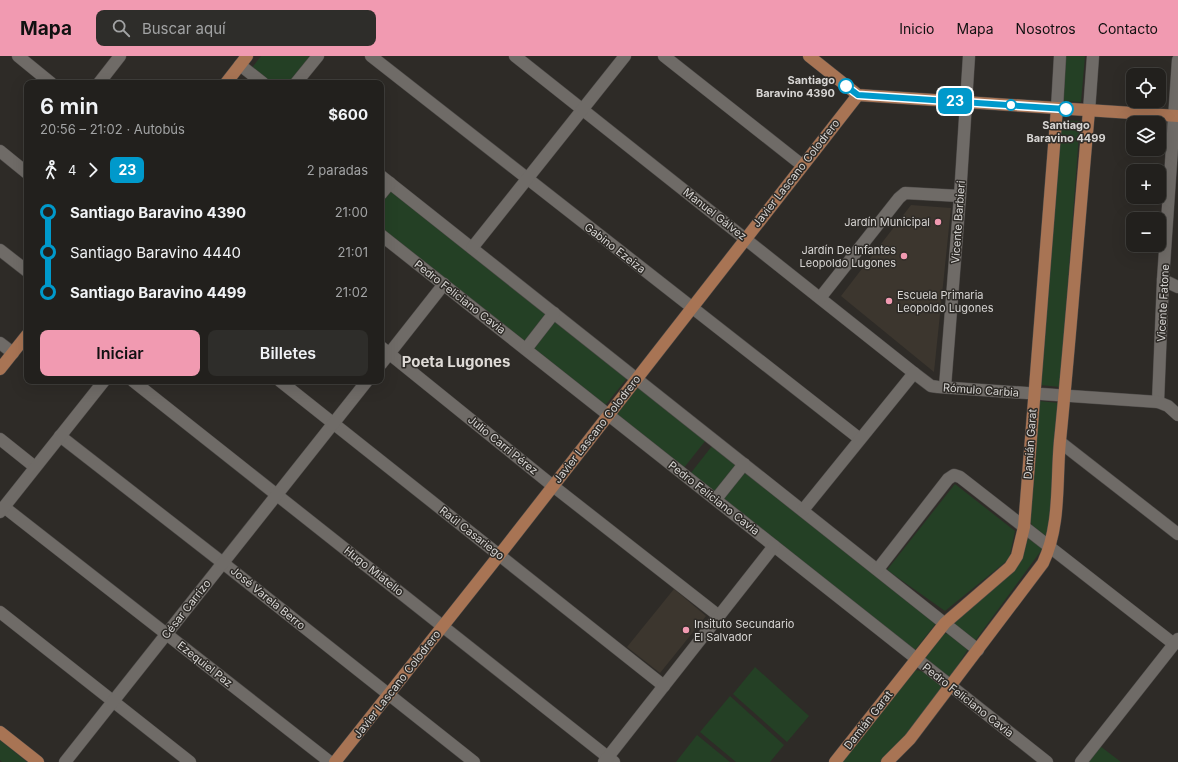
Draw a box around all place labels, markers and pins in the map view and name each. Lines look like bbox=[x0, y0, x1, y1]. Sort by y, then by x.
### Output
place label: Santiago Baravino 4390 bbox=[756, 73, 835, 100]
marker: Santiago Baravino 4390 bbox=[838, 78, 854, 94]
unlabelled marker bbox=[1005, 99, 1017, 111]
marker: Santiago Baravino 4499 bbox=[1058, 101, 1074, 117]
place label: Santiago Baravino 4499 bbox=[1026, 118, 1106, 145]
place label: Jardín Municipal bbox=[844, 215, 930, 229]
marker: Jardín Municipal bbox=[933, 217, 943, 227]
place label: Jardín De Infantes Leopoldo Lugones bbox=[800, 243, 896, 270]
marker: Jardín De Infantes Leopoldo Lugones bbox=[899, 251, 909, 261]
place label: Escuela Primaria Leopoldo Lugones bbox=[897, 288, 994, 315]
marker: Escuela Primaria Leopoldo Lugones bbox=[884, 296, 894, 306]
place label: Insituto Secundario El Salvador bbox=[694, 617, 795, 644]
marker: Insituto Secundario El Salvador bbox=[681, 625, 691, 635]

